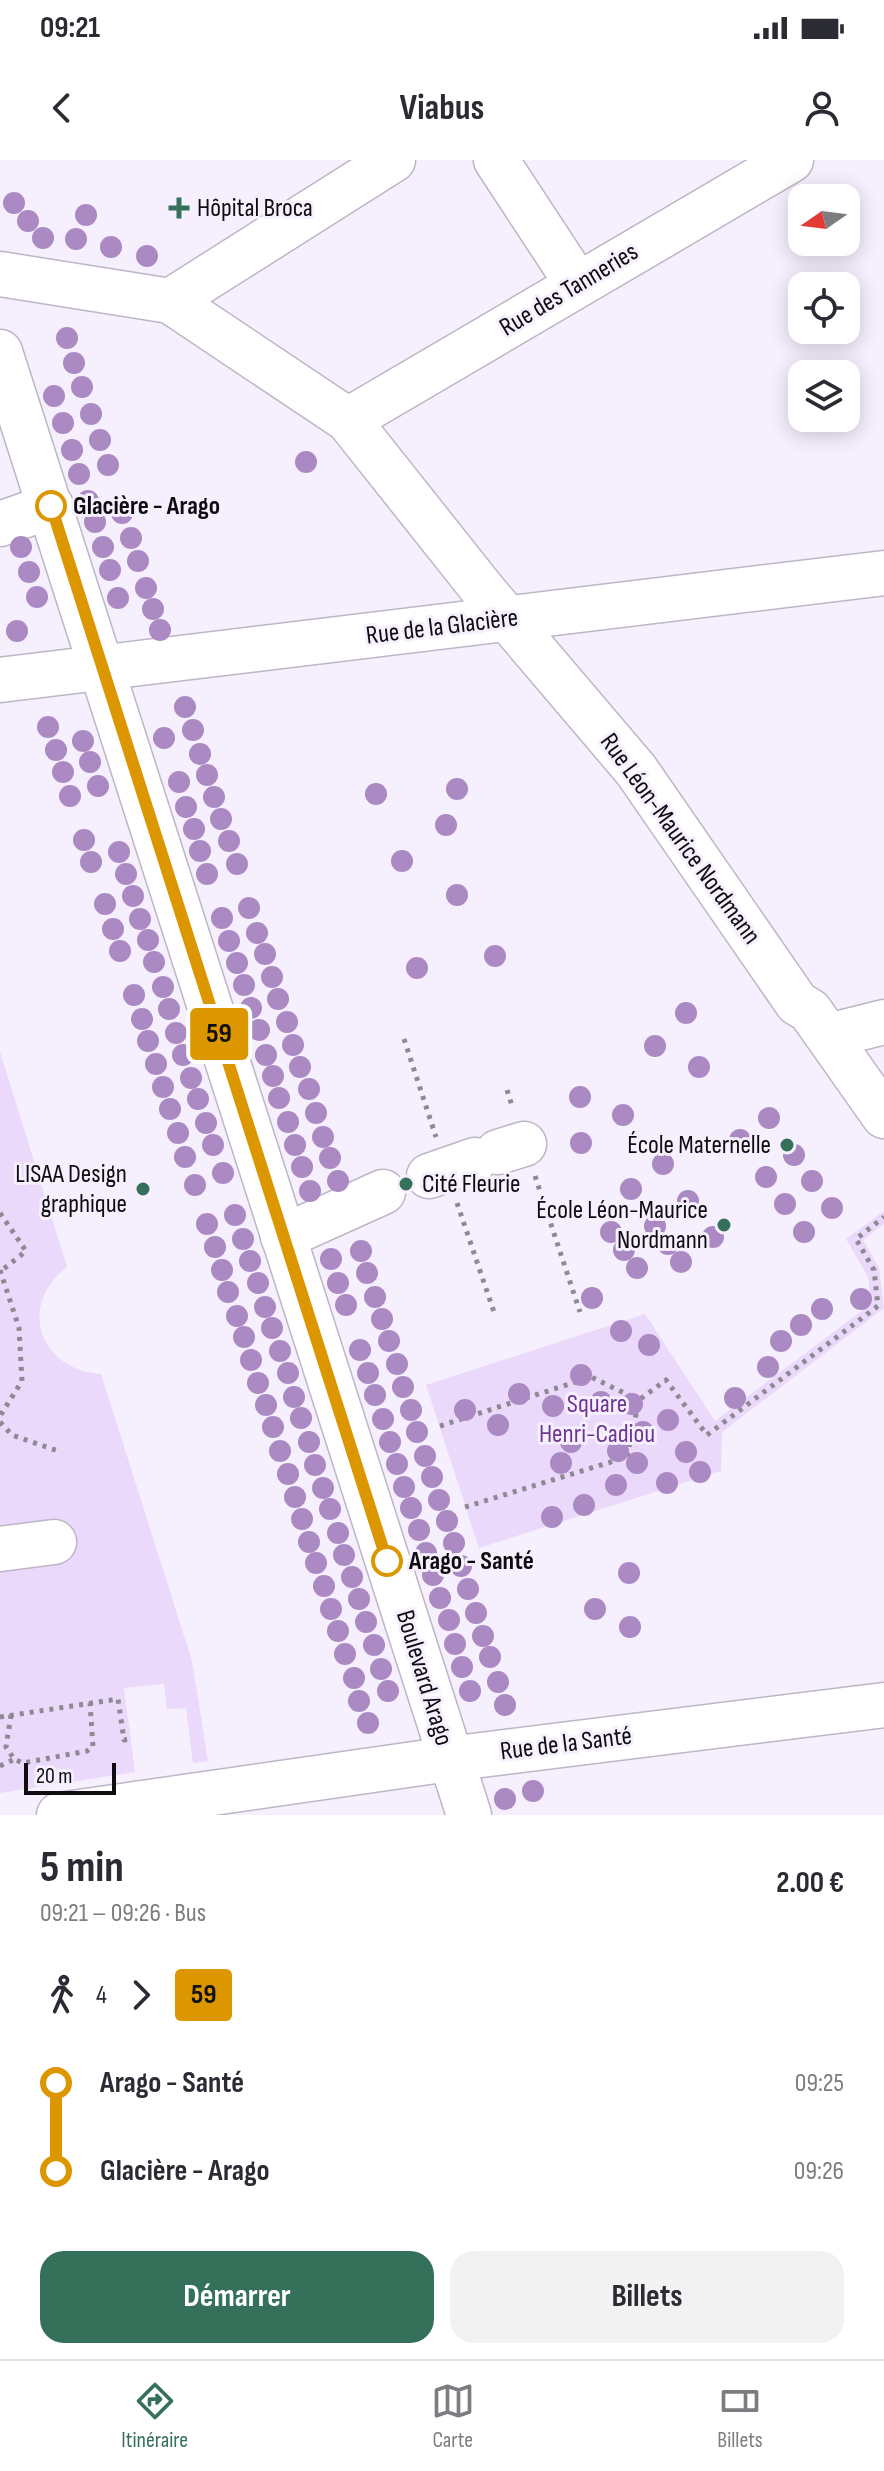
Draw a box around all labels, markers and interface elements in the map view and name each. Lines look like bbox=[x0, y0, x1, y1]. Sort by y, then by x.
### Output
text: 09:21 bbox=[40, 10, 100, 46]
icon: back bbox=[40, 86, 84, 130]
icon: person bbox=[800, 86, 844, 130]
text: Viabus bbox=[400, 87, 484, 130]
north arrow bbox=[788, 184, 860, 256]
map controls bbox=[788, 184, 860, 432]
place label: Hôpital Broca bbox=[197, 193, 313, 224]
marker: Hôpital Broca bbox=[168, 197, 190, 219]
street label: Rue des Tanneries bbox=[494, 237, 644, 343]
button: locate bbox=[788, 272, 860, 344]
button: layers bbox=[788, 360, 860, 432]
marker: Glacière - Arago bbox=[36, 491, 66, 521]
place label: Glacière - Arago bbox=[73, 491, 220, 522]
street label: Rue de la Glacière bbox=[364, 602, 520, 652]
street label: Rue Léon-Maurice Nordmann bbox=[593, 727, 767, 951]
line badge: 59 bbox=[183, 1008, 255, 1060]
text: 59 bbox=[206, 1017, 232, 1050]
place label: École Maternelle bbox=[627, 1130, 771, 1161]
marker: École Maternelle bbox=[778, 1136, 796, 1154]
place label: LISAA Design graphique bbox=[15, 1159, 127, 1220]
place label: Cité Fleurie bbox=[422, 1169, 521, 1200]
marker: Cité Fleurie bbox=[397, 1175, 415, 1193]
marker: LISAA Design graphique bbox=[134, 1180, 152, 1198]
place label: École Léon-Maurice Nordmann bbox=[536, 1195, 708, 1256]
marker: École Léon-Maurice Nordmann bbox=[715, 1216, 733, 1234]
park label: Square Henri-Cadiou bbox=[539, 1389, 655, 1450]
marker: Arago - Santé bbox=[372, 1546, 402, 1576]
place label: Arago - Santé bbox=[408, 1546, 534, 1577]
street label: Boulevard Arago bbox=[389, 1607, 459, 1749]
street label: Rue de la Santé bbox=[498, 1721, 634, 1767]
scale bar bbox=[24, 1759, 116, 1795]
text: 20 m bbox=[36, 1763, 73, 1790]
text: 5 min bbox=[40, 1841, 124, 1894]
text: 2.00 € bbox=[776, 1865, 844, 1901]
text: 09:21 – 09:26 · Bus bbox=[40, 1898, 206, 1929]
icon: walk bbox=[40, 1973, 84, 2017]
icon: forward bbox=[119, 1973, 163, 2017]
text: 59 bbox=[191, 1978, 216, 2011]
text: 4 bbox=[96, 1980, 107, 2011]
text: Arago - Santé bbox=[100, 2065, 244, 2101]
text: 09:25 bbox=[795, 2068, 844, 2099]
text: Glacière - Arago bbox=[100, 2153, 270, 2189]
text: 09:26 bbox=[794, 2156, 844, 2187]
button: Démarrer bbox=[40, 2251, 434, 2343]
button: Billets bbox=[450, 2251, 844, 2343]
tab: Itinéraire bbox=[121, 2379, 188, 2454]
tab: Carte bbox=[431, 2379, 475, 2454]
tab: Billets bbox=[717, 2379, 763, 2454]

